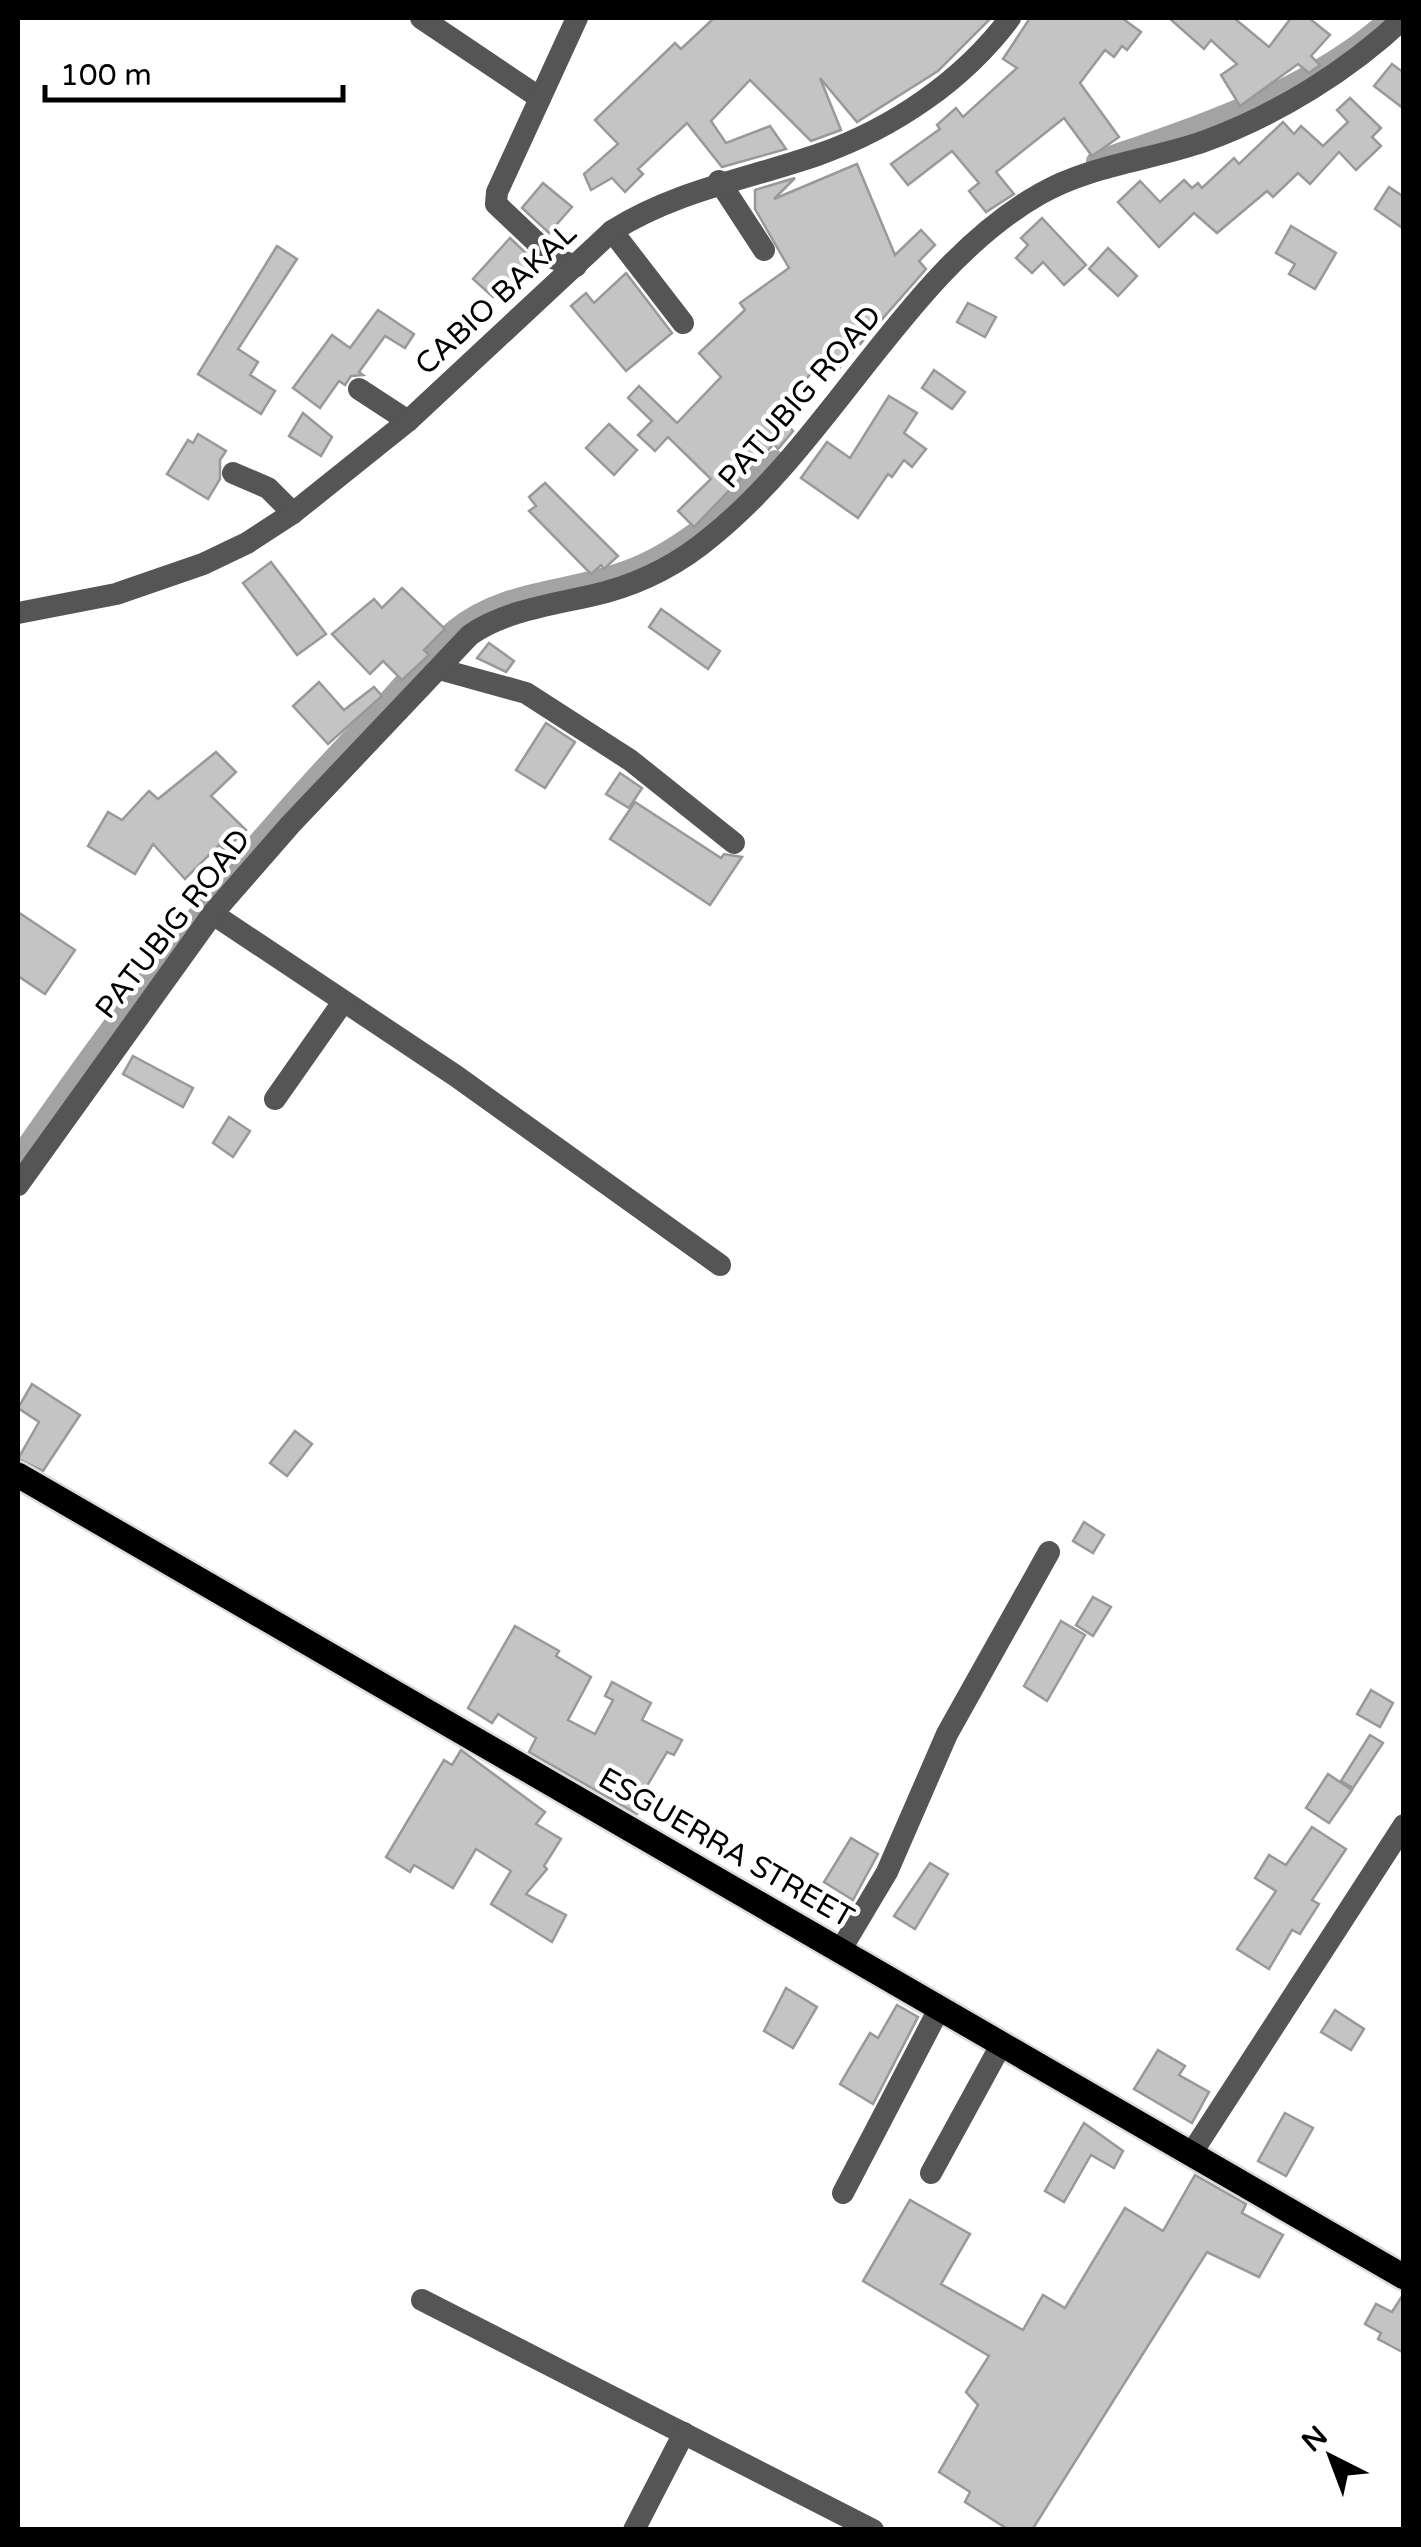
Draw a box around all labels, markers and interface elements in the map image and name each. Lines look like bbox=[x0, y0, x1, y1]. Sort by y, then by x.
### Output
scale bar bbox=[45, 40, 342, 102]
text: 100 m bbox=[60, 57, 152, 94]
street label: CABIO BAKAL bbox=[408, 215, 584, 383]
street label: PATUBIG ROAD bbox=[710, 298, 890, 496]
street label: PATUBIG ROAD bbox=[87, 822, 259, 1026]
street label: ESGUERRA STREET bbox=[592, 1760, 860, 1936]
north arrow bbox=[1281, 2407, 1381, 2507]
text: N bbox=[1295, 2419, 1335, 2459]

